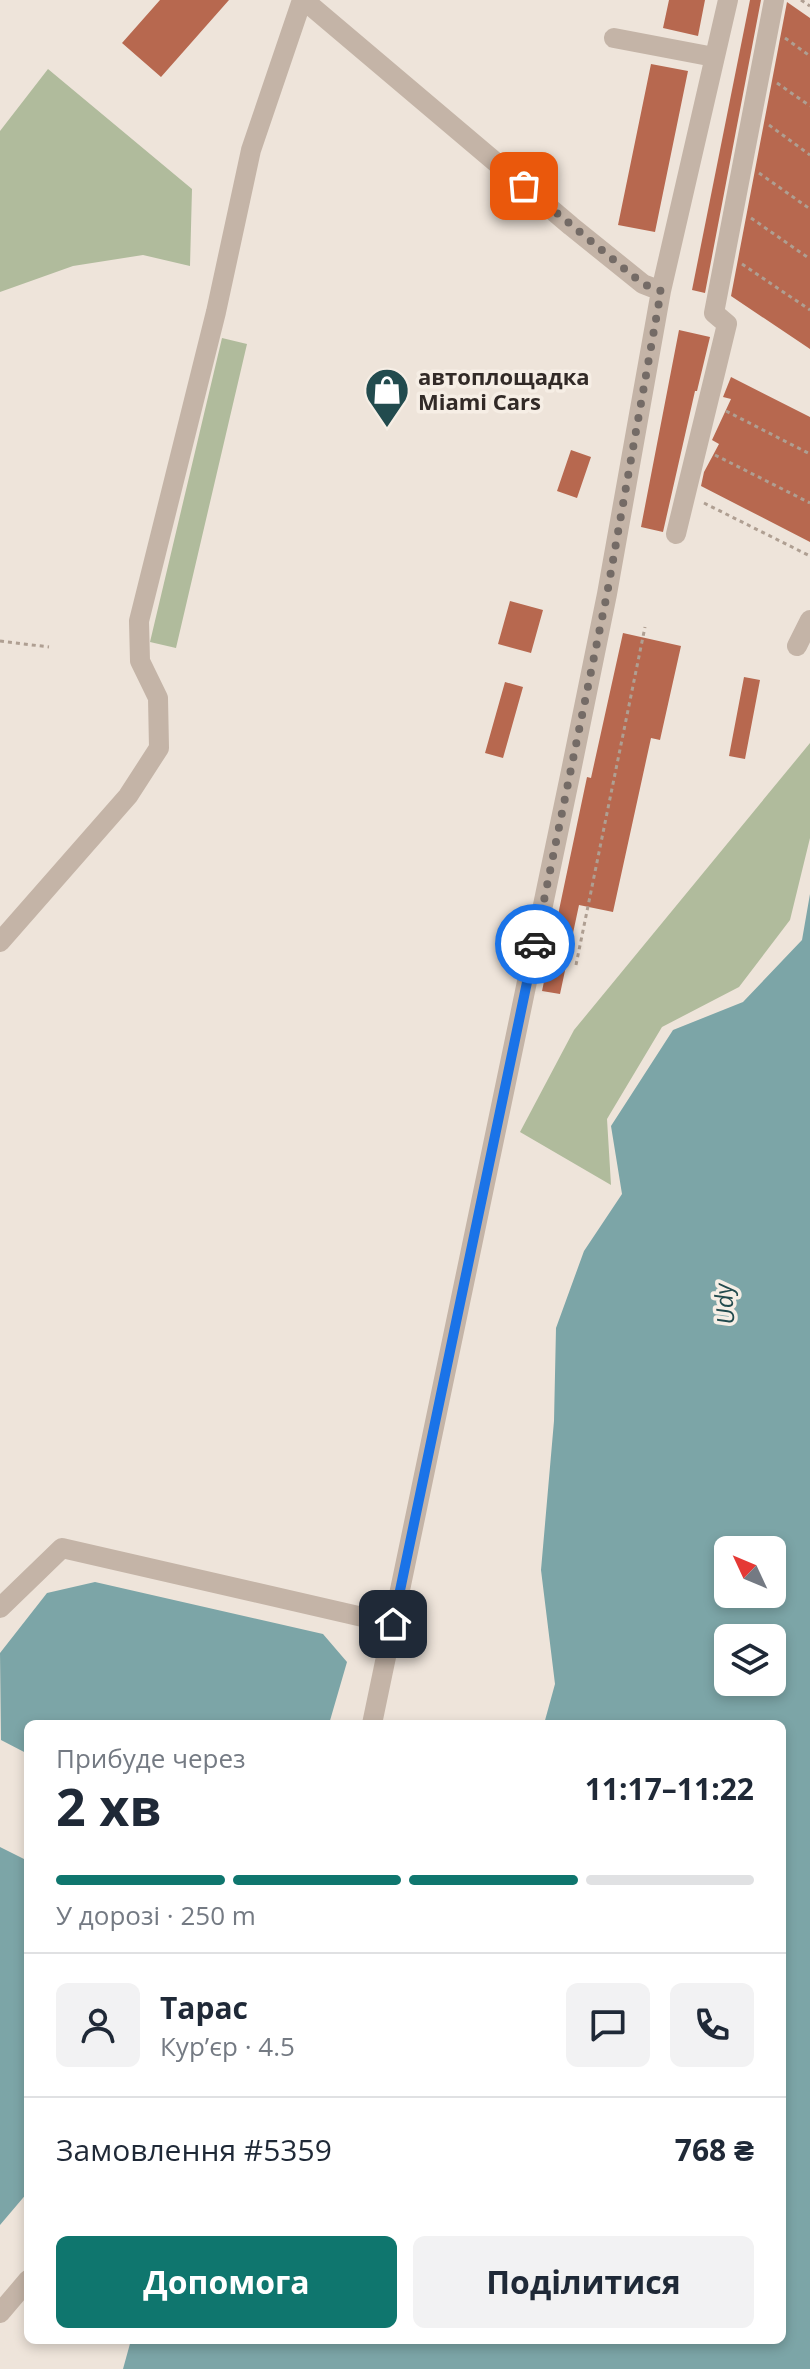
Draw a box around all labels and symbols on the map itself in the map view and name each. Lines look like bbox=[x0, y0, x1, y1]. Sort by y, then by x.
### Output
pin bbox=[490, 152, 558, 220]
place label: автоплощадка Miami Cars bbox=[418, 361, 590, 416]
shop icon: автоплощадка Miami Cars bbox=[363, 366, 411, 429]
courier bbox=[495, 904, 575, 984]
water label: Udy bbox=[705, 1280, 741, 1326]
north arrow bbox=[714, 1536, 786, 1608]
pin bbox=[359, 1590, 427, 1658]

